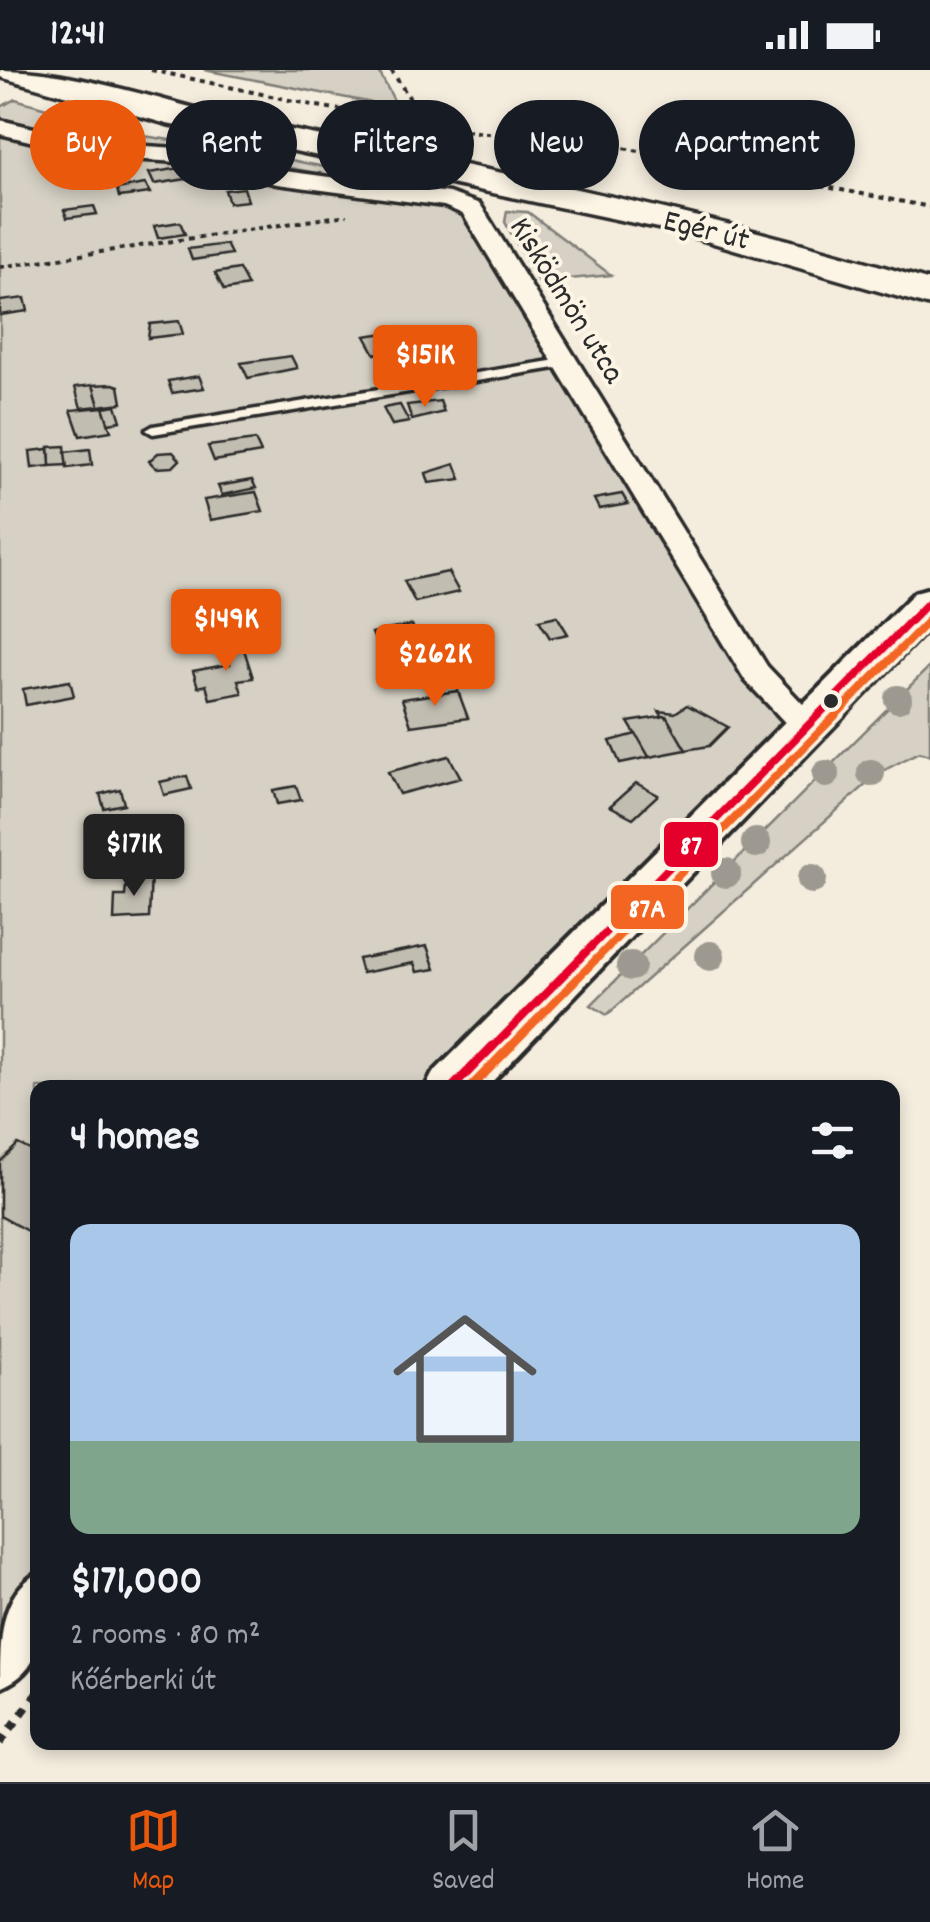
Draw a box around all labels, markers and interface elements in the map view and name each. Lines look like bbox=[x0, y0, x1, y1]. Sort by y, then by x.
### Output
text: 12:41 bbox=[50, 8, 105, 63]
chip: Buy bbox=[30, 100, 146, 190]
chip: Rent bbox=[166, 100, 297, 190]
chip: Filters bbox=[317, 100, 474, 190]
chip: New bbox=[494, 100, 619, 190]
chip: Apartment bbox=[639, 100, 855, 190]
street label: Egér út bbox=[658, 200, 754, 266]
street label: Kisködmön utca bbox=[495, 210, 635, 395]
pin: $151K bbox=[355, 325, 495, 410]
text: $151K bbox=[395, 334, 455, 380]
pin: $149K bbox=[156, 589, 296, 674]
text: $149K bbox=[193, 598, 259, 644]
pin: $262K bbox=[365, 624, 505, 709]
text: $262K bbox=[398, 633, 472, 679]
unlabelled marker bbox=[821, 691, 841, 711]
pin: $171K bbox=[64, 814, 204, 899]
line badge: 87 bbox=[662, 820, 720, 869]
text: $171K bbox=[105, 823, 163, 869]
text: 87 bbox=[680, 829, 702, 869]
line badge: 87A bbox=[609, 883, 686, 931]
text: 87A bbox=[628, 892, 666, 932]
text: 4 homes bbox=[70, 1110, 200, 1170]
icon: filters bbox=[805, 1113, 860, 1168]
icon: home bbox=[375, 1289, 555, 1469]
text: $171,000 bbox=[70, 1554, 202, 1614]
text: 2 rooms · 80 m² bbox=[70, 1614, 260, 1660]
text: Kőérberki út bbox=[70, 1660, 216, 1706]
tab: Map bbox=[126, 1803, 181, 1903]
tab: Saved bbox=[432, 1803, 495, 1903]
tab: Home bbox=[746, 1803, 804, 1903]

